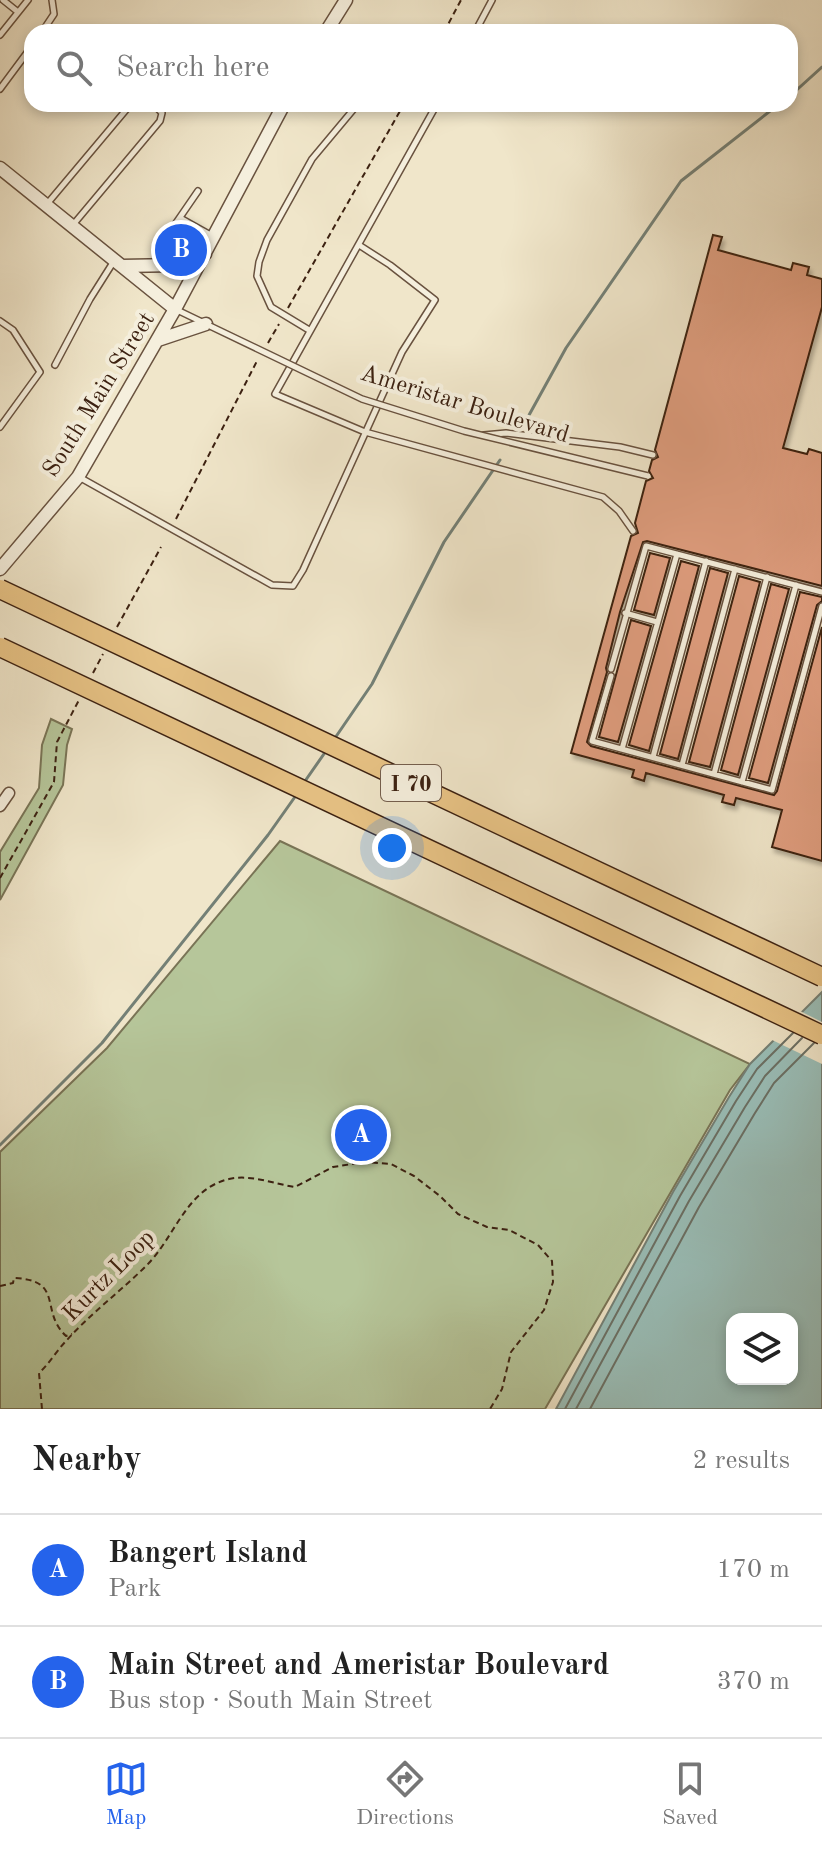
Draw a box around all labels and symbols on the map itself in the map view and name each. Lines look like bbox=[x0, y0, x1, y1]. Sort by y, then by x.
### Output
pin: B bbox=[155, 220, 207, 280]
street label: South Main Street bbox=[39, 308, 160, 482]
street label: Ameristar Boulevard bbox=[357, 362, 572, 448]
road number: I 70 bbox=[381, 765, 441, 801]
your location bbox=[372, 828, 412, 868]
pin: A bbox=[335, 1105, 387, 1165]
street label: Kurtz Loop bbox=[59, 1226, 160, 1327]

